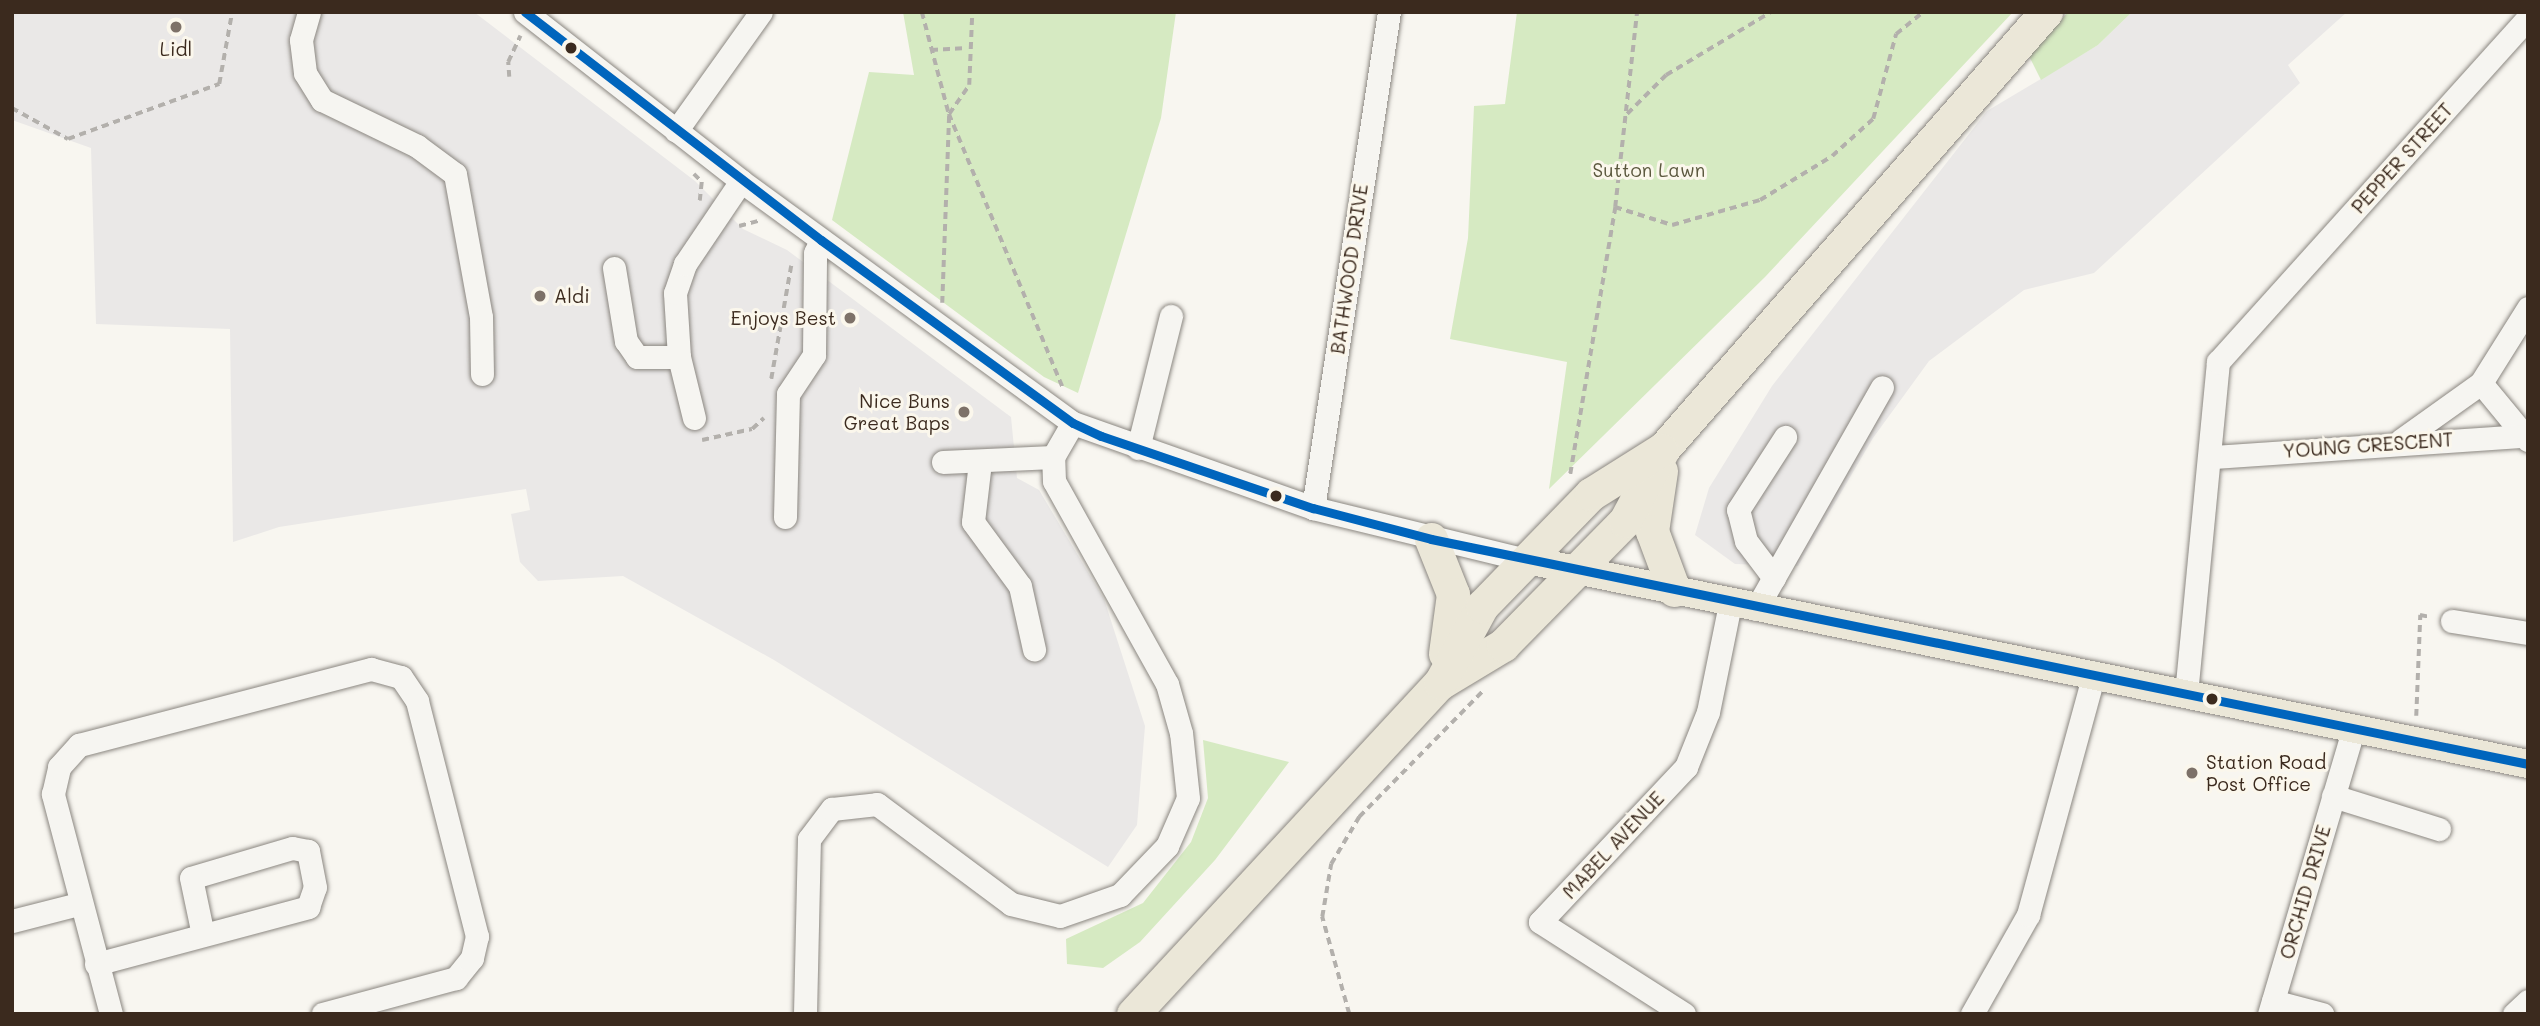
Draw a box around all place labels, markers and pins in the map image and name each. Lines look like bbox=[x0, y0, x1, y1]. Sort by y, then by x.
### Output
marker: Lidl bbox=[168, 19, 184, 35]
place label: Lidl bbox=[160, 38, 192, 60]
unlabelled marker bbox=[564, 41, 578, 55]
place label: Aldi bbox=[554, 285, 590, 307]
marker: Aldi bbox=[532, 288, 548, 304]
place label: Enjoys Best bbox=[731, 307, 836, 329]
marker: Enjoys Best bbox=[842, 310, 858, 326]
place label: Nice Buns Great Baps bbox=[844, 390, 950, 434]
marker: Nice Buns Great Baps bbox=[956, 404, 972, 420]
unlabelled marker bbox=[1269, 489, 1283, 503]
unlabelled marker bbox=[2205, 692, 2219, 706]
place label: Station Road Post Office bbox=[2206, 751, 2326, 795]
marker: Station Road Post Office bbox=[2184, 765, 2200, 781]

